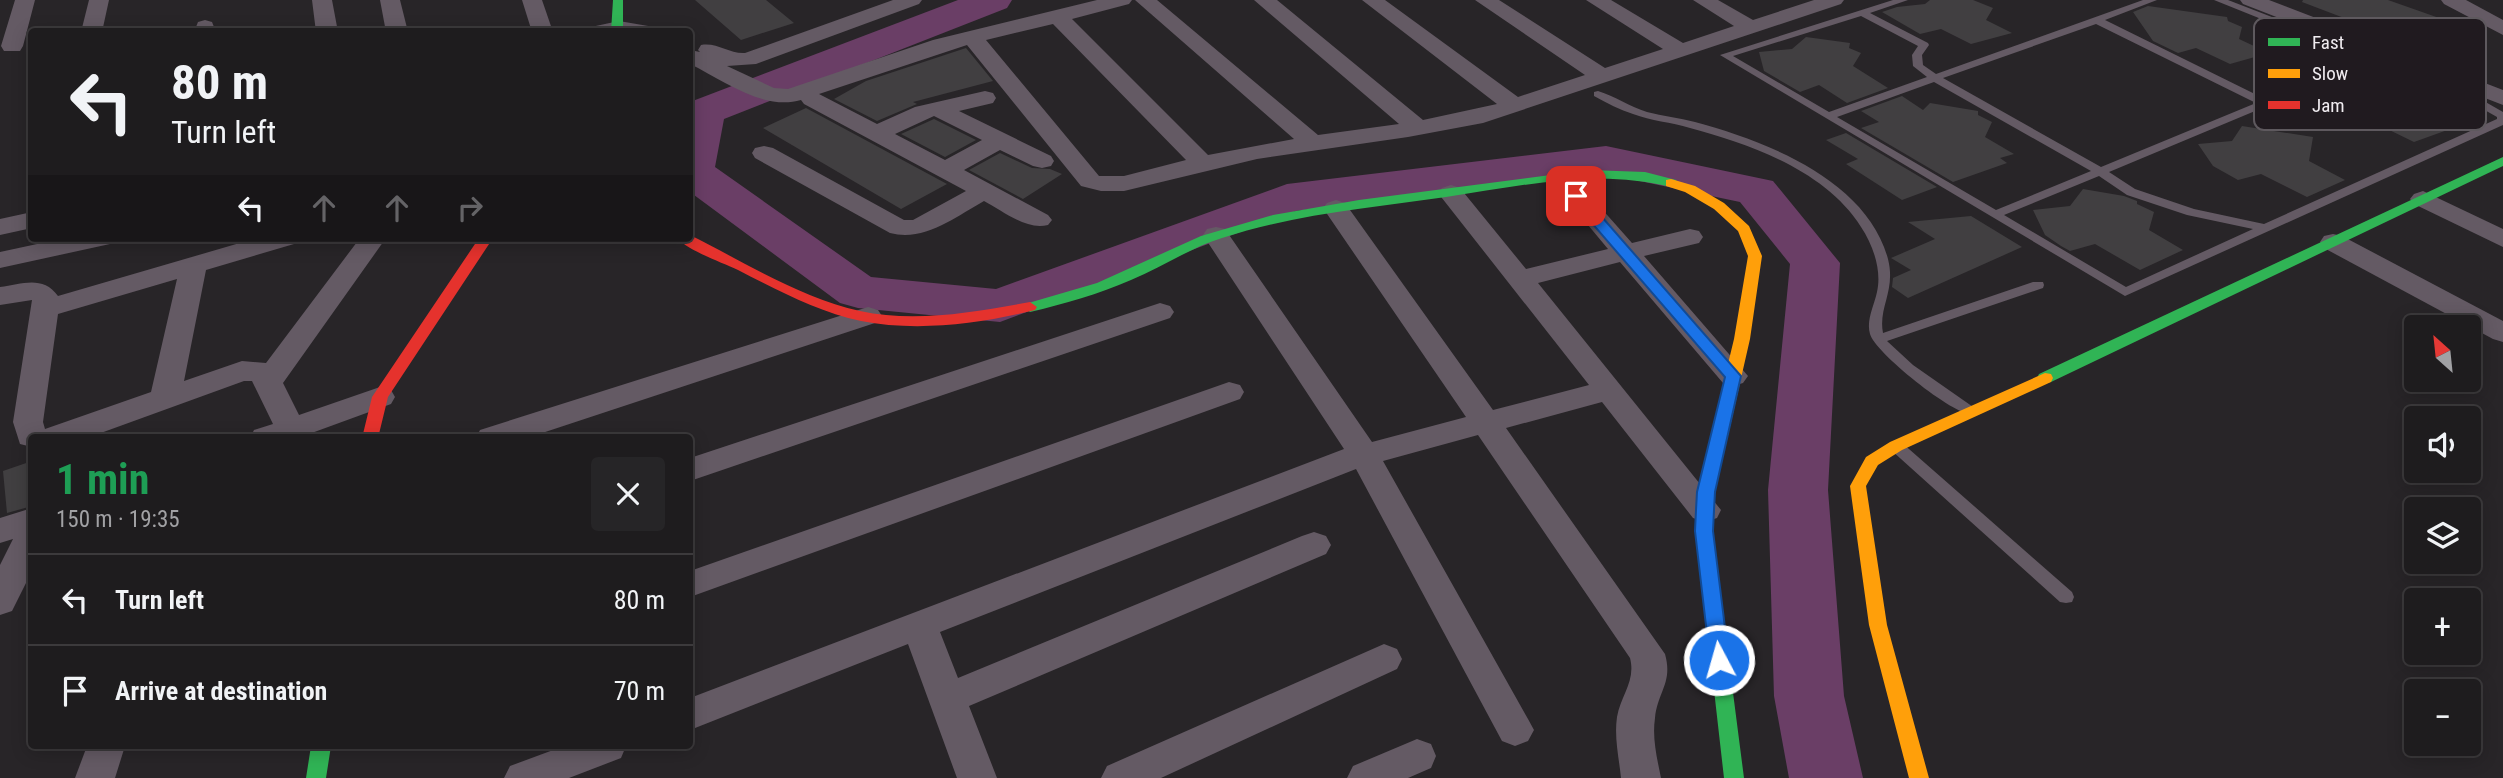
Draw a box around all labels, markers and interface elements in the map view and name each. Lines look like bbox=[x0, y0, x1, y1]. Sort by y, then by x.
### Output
legend bbox=[2254, 18, 2486, 130]
text: Fast bbox=[2312, 31, 2344, 54]
text: 80 m bbox=[171, 54, 268, 111]
icon: left bbox=[56, 56, 147, 147]
text: Slow bbox=[2312, 62, 2348, 85]
text: Jam bbox=[2312, 94, 2345, 117]
text: Turn left bbox=[171, 113, 276, 151]
pin bbox=[1546, 166, 1606, 226]
icon: arrive bbox=[1557, 177, 1595, 215]
icon: left bbox=[232, 189, 270, 227]
icon: ahead bbox=[305, 189, 343, 227]
icon: ahead bbox=[378, 189, 416, 227]
icon: right bbox=[451, 189, 489, 227]
north arrow bbox=[2404, 315, 2482, 392]
map controls bbox=[2404, 315, 2481, 756]
button: sound bbox=[2404, 406, 2481, 483]
text: 1 min bbox=[56, 455, 149, 504]
button: close bbox=[591, 457, 665, 531]
button: layers bbox=[2404, 497, 2481, 574]
text: 150 m · 19:35 bbox=[56, 506, 180, 533]
icon: left bbox=[56, 581, 94, 619]
text: Turn left bbox=[115, 585, 204, 615]
text: 80 m bbox=[614, 585, 665, 615]
button: + bbox=[2404, 588, 2481, 665]
position arrow bbox=[1682, 623, 1756, 697]
icon: arrive bbox=[56, 672, 94, 710]
text: Arrive at destination bbox=[115, 676, 327, 706]
text: 70 m bbox=[614, 676, 665, 706]
button: − bbox=[2404, 679, 2481, 756]

